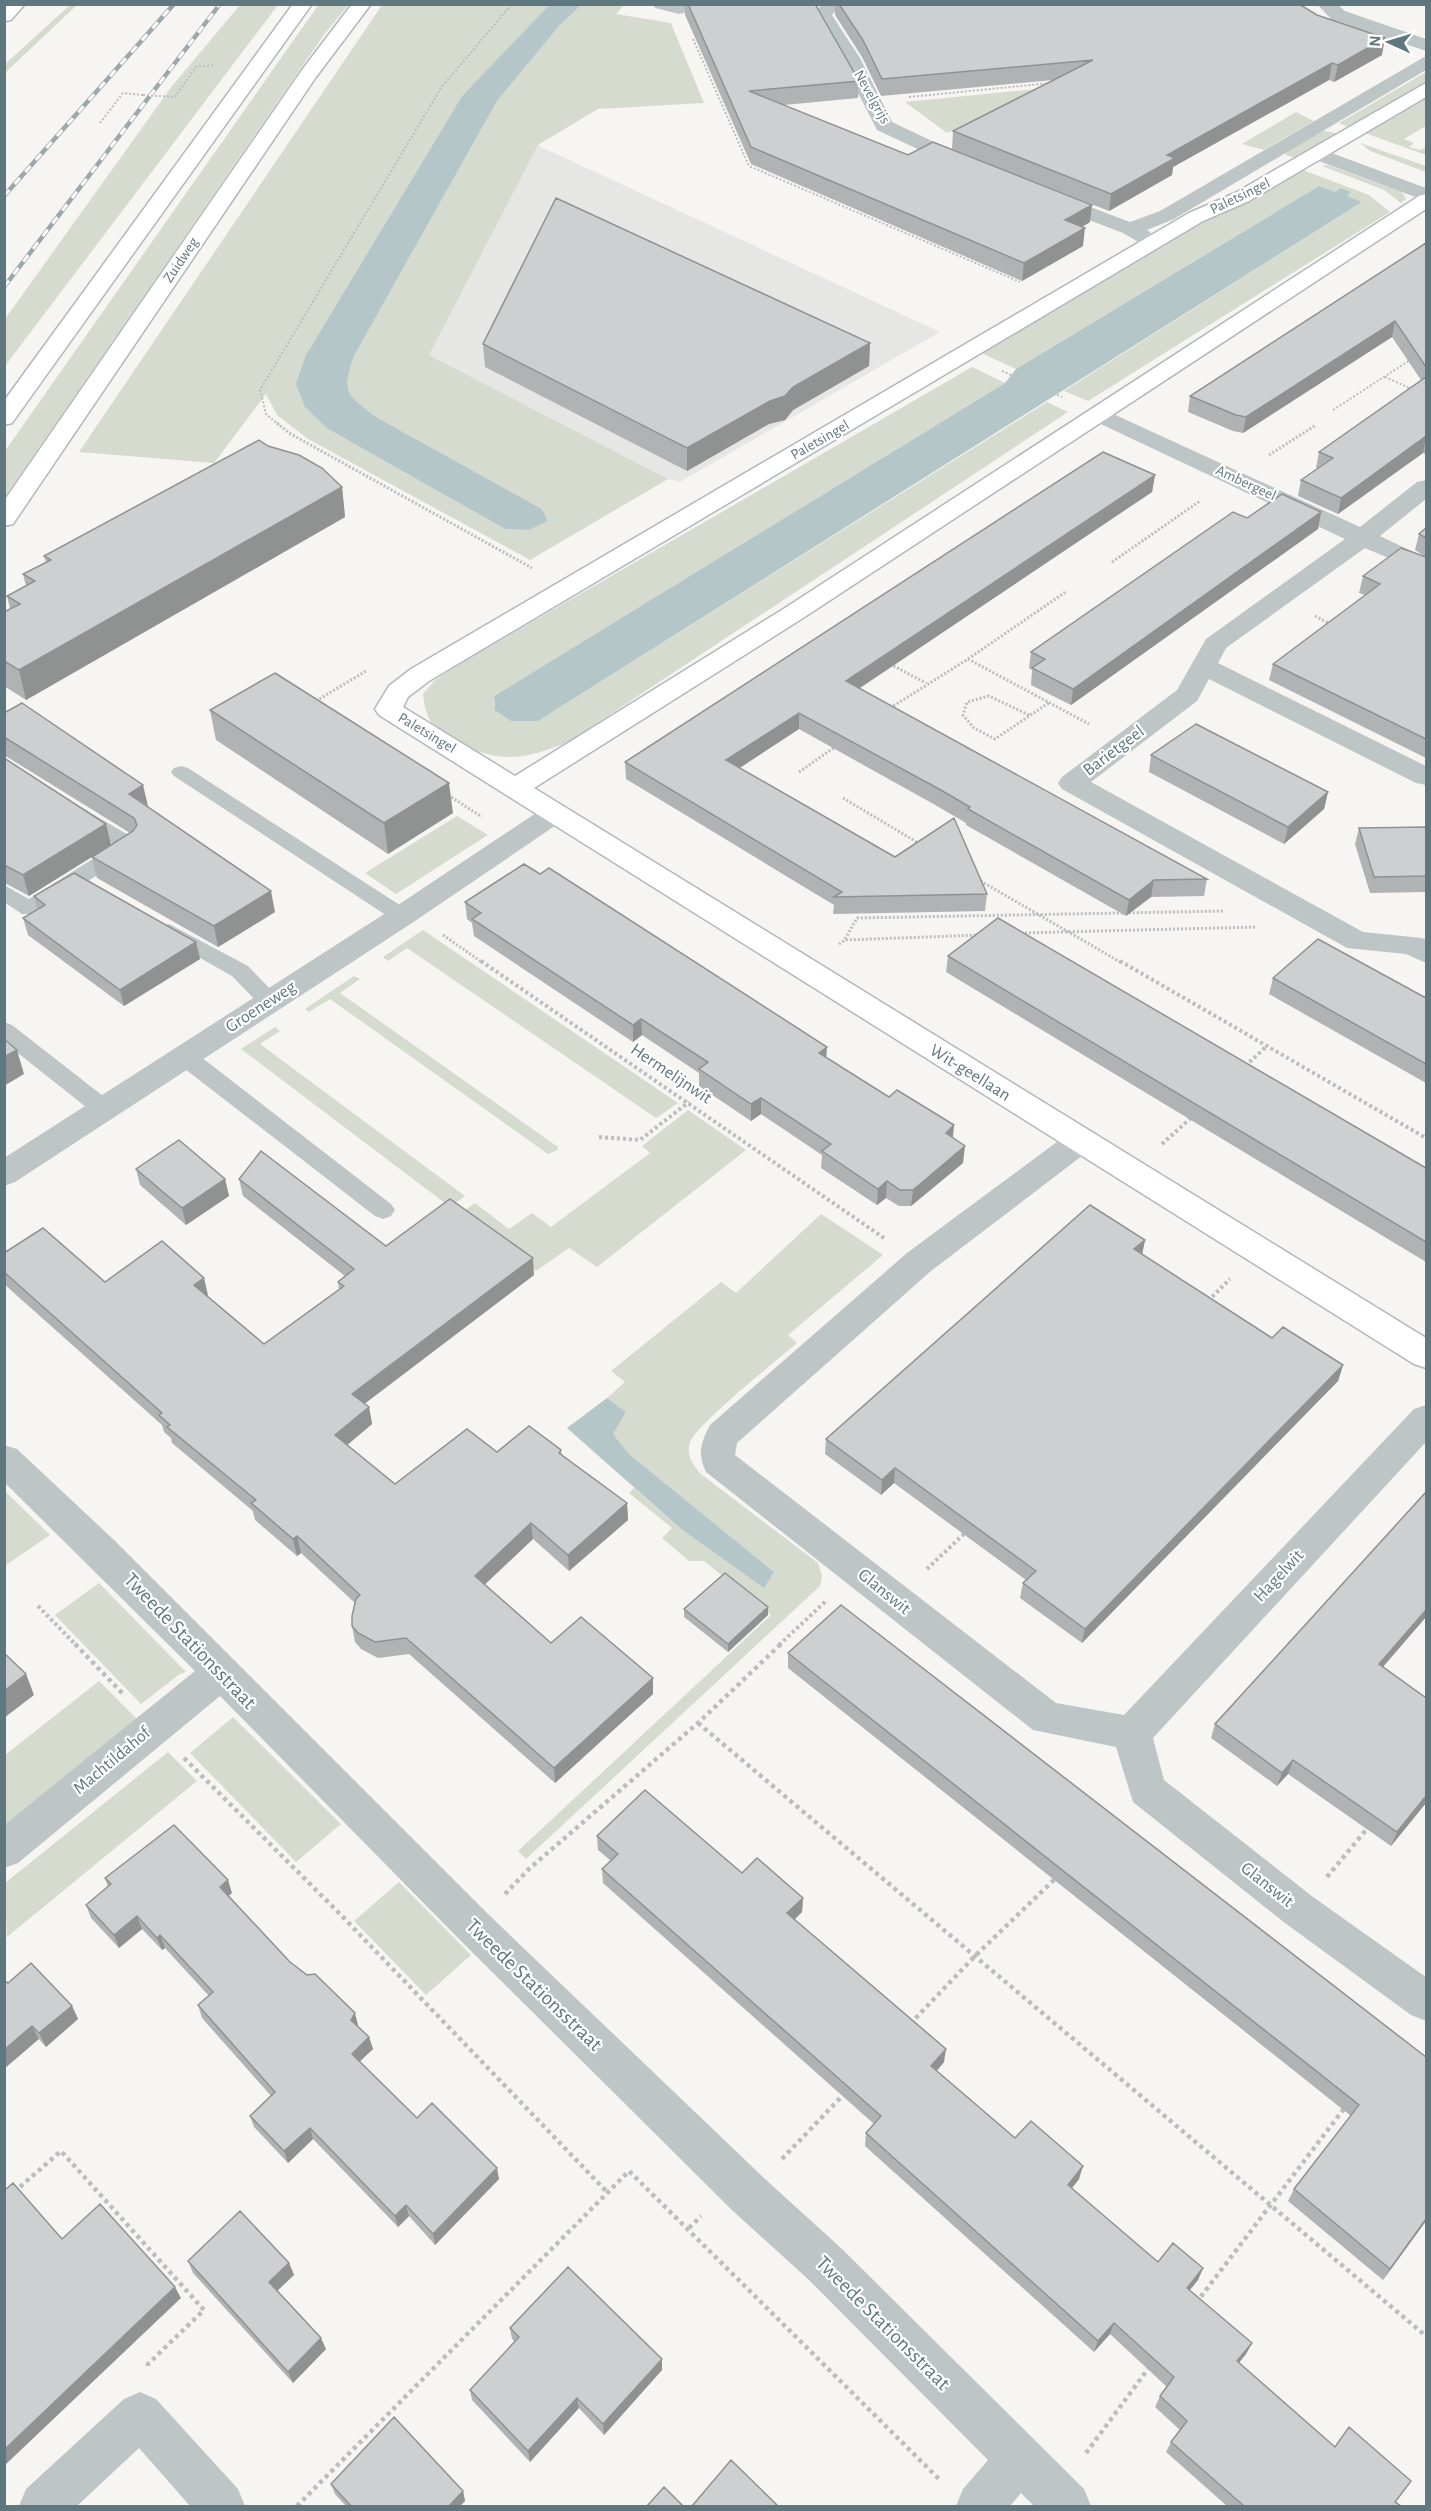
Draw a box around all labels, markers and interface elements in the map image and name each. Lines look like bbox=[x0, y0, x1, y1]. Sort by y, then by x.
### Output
north arrow bbox=[1359, 12, 1419, 72]
text: N bbox=[1367, 35, 1383, 47]
street label: Nevelgrijs bbox=[851, 68, 893, 126]
street label: Paletsingel bbox=[1208, 175, 1272, 217]
street label: Zuidweg bbox=[161, 234, 202, 285]
street label: Paletsingel bbox=[788, 417, 852, 463]
street label: Ambergeel bbox=[1213, 463, 1279, 503]
street label: Paletsingel bbox=[395, 710, 459, 756]
street label: Barietgeel bbox=[1080, 722, 1148, 780]
street label: Groeneweg bbox=[223, 978, 300, 1036]
street label: Hermelijnwit bbox=[627, 1040, 715, 1108]
street label: Wit-geellaan bbox=[926, 1041, 1014, 1105]
street label: Hagelwit bbox=[1251, 1546, 1308, 1606]
street label: Glanswit bbox=[854, 1566, 914, 1618]
street label: Tweede Stationsstraat bbox=[120, 1569, 260, 1713]
street label: Machtildahof bbox=[70, 1723, 155, 1798]
street label: Glanswit bbox=[1237, 1859, 1297, 1911]
street label: Tweede Stationsstraat bbox=[462, 1915, 606, 2055]
street label: Tweede Stationsstraat bbox=[812, 2252, 954, 2394]

